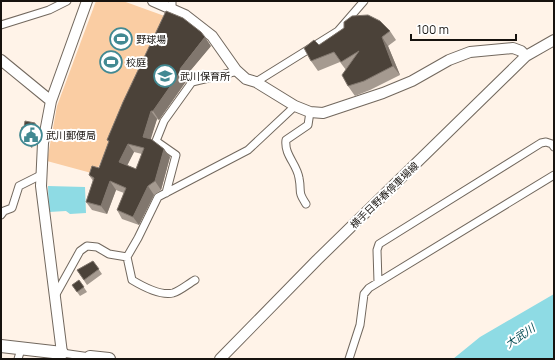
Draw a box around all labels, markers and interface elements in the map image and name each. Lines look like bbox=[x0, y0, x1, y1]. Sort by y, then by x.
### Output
scale bar bbox=[411, 16, 516, 42]
text: 100 m bbox=[417, 21, 449, 38]
sports icon: 野球場 bbox=[108, 26, 134, 52]
place label: 野球場 bbox=[136, 32, 166, 46]
sports icon: 校庭 bbox=[98, 49, 124, 75]
place label: 校庭 bbox=[126, 55, 146, 69]
school or university icon: 武川保育所 bbox=[152, 63, 178, 89]
place label: 武川保育所 bbox=[180, 69, 230, 83]
public building icon: 武川郵便局 bbox=[18, 122, 44, 148]
place label: 武川郵便局 bbox=[46, 128, 96, 142]
street label: 横手日野春停車場線 bbox=[347, 159, 421, 231]
water label: 大武川 bbox=[502, 320, 538, 351]

